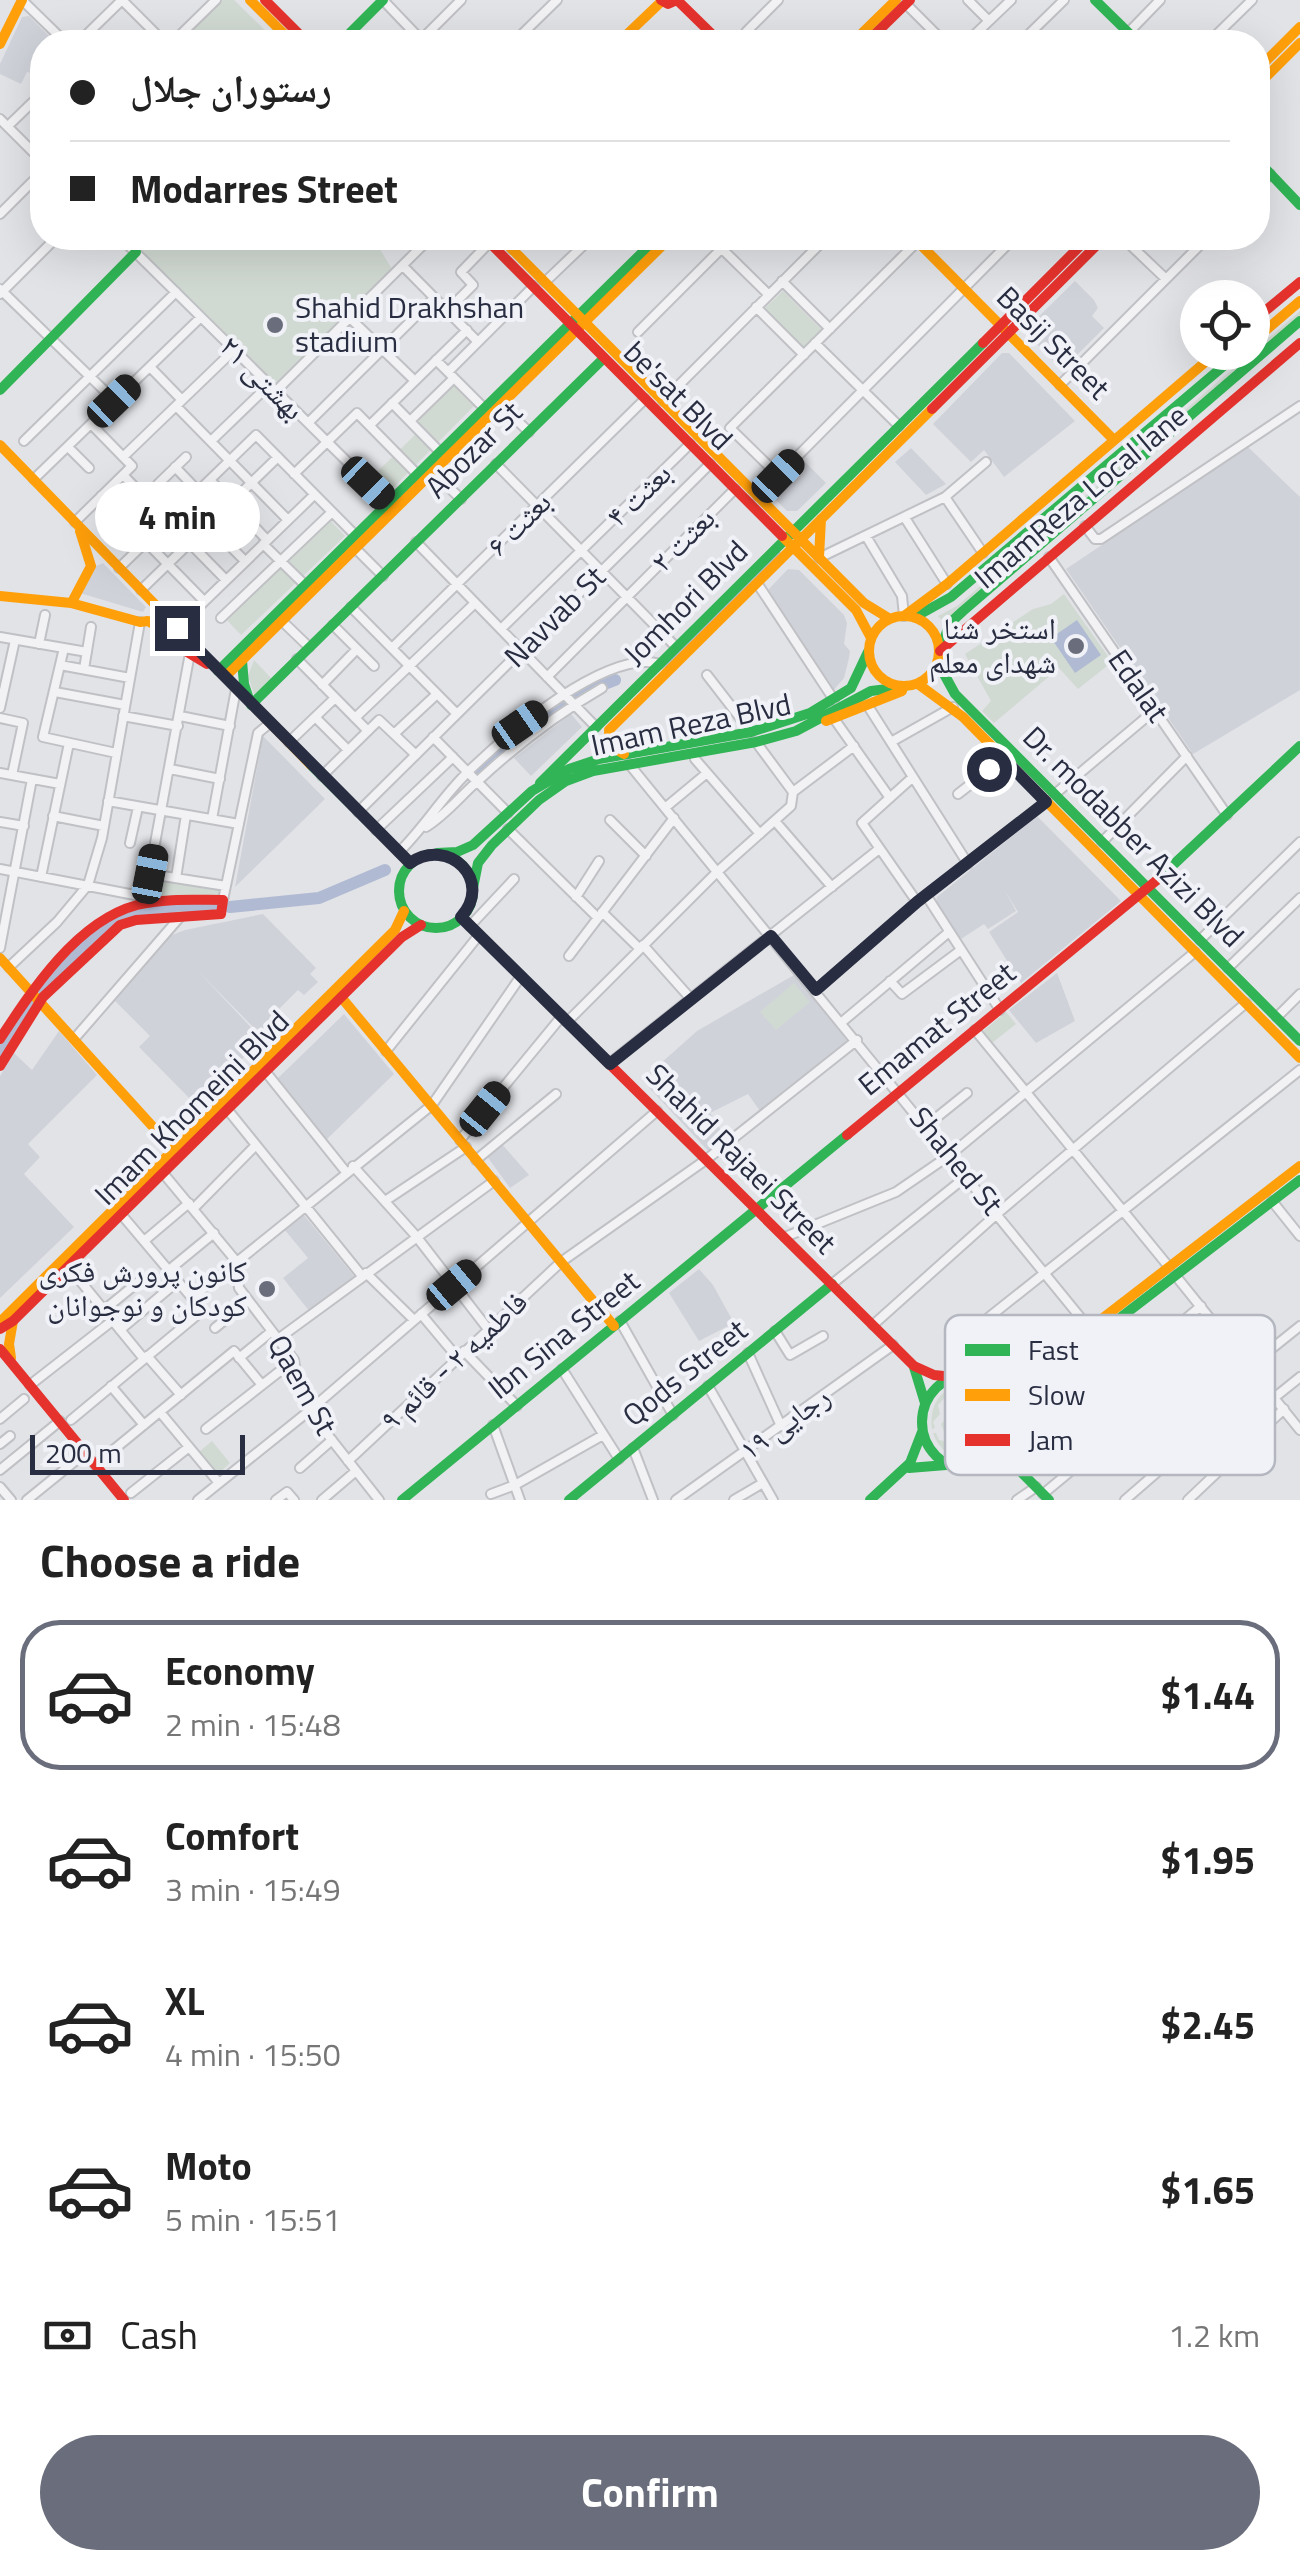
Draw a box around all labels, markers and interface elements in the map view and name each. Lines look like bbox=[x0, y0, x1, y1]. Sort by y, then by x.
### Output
text: رستوران جلال bbox=[130, 59, 331, 117]
text: Modarres Street bbox=[130, 160, 398, 218]
street label: Basij Street bbox=[986, 275, 1121, 410]
map controls bbox=[1180, 280, 1270, 370]
button: locate bbox=[1180, 280, 1270, 370]
place label: Shahid Drakhshan stadium bbox=[295, 284, 524, 364]
marker: Shahid Drakhshan stadium bbox=[264, 314, 286, 336]
street label: بهشتی ۲۱ bbox=[209, 324, 316, 431]
street label: be'sat Blvd bbox=[614, 330, 744, 460]
car bbox=[82, 369, 146, 433]
street label: Abozar St bbox=[414, 390, 533, 509]
street label: ImamReza Local lane bbox=[964, 393, 1197, 599]
car bbox=[746, 444, 810, 508]
car bbox=[336, 451, 400, 515]
street label: بعثت ۴ bbox=[595, 451, 682, 537]
street label: بعثت ۶ bbox=[475, 480, 561, 566]
callout: 4 min bbox=[94, 483, 260, 553]
text: 4 min bbox=[139, 493, 216, 541]
street label: بعثت ۲ bbox=[639, 496, 725, 582]
street label: Jomhori Blvd bbox=[612, 529, 758, 675]
street label: Navvab St bbox=[493, 555, 616, 678]
place label: استخر شنا شهدای معلم bbox=[929, 605, 1056, 685]
route end bbox=[155, 606, 200, 651]
marker: استخر شنا شهدای معلم bbox=[1065, 635, 1087, 657]
street label: Edalat bbox=[1097, 640, 1181, 732]
street label: Imam Reza Blvd bbox=[587, 680, 795, 768]
car bbox=[487, 696, 553, 754]
street label: Dr. modabber Azizi Blvd bbox=[1012, 715, 1255, 958]
route start bbox=[967, 747, 1012, 792]
car bbox=[130, 842, 170, 906]
street label: Emamat Street bbox=[848, 950, 1026, 1106]
street label: Imam Khomeini Blvd bbox=[83, 999, 299, 1215]
street label: Shahid Rajaei Street bbox=[636, 1052, 848, 1264]
car bbox=[454, 1076, 516, 1142]
street label: Shahed St bbox=[899, 1096, 1015, 1225]
place label: کانون پرورش فکری کودکان و نوجوانان bbox=[38, 1248, 247, 1328]
car bbox=[421, 1254, 487, 1316]
street label: Ibn Sina Street bbox=[477, 1258, 650, 1410]
marker: کانون پرورش فکری کودکان و نوجوانان bbox=[256, 1278, 278, 1300]
street label: فاطمیه ۲ - قائم ۹ bbox=[369, 1279, 538, 1441]
street label: Qods Street bbox=[612, 1307, 757, 1437]
legend bbox=[945, 1315, 1275, 1475]
street label: Qaem St bbox=[257, 1326, 349, 1443]
text: Fast bbox=[1028, 1328, 1079, 1371]
street label: رجایی ۱۹ bbox=[729, 1373, 839, 1471]
text: Slow bbox=[1028, 1373, 1086, 1416]
text: Jam bbox=[1028, 1418, 1074, 1461]
scale bar bbox=[30, 1430, 245, 1474]
text: 200 m bbox=[45, 1431, 122, 1474]
text: Choose a ride bbox=[40, 1526, 300, 1594]
text: Economy bbox=[165, 1642, 315, 1700]
icon: car bbox=[45, 1650, 135, 1740]
text: $1.44 bbox=[1160, 1666, 1255, 1724]
text: 2 min · 15:48 bbox=[165, 1700, 341, 1748]
text: Comfort bbox=[165, 1807, 299, 1865]
icon: car bbox=[45, 1815, 135, 1905]
text: $1.95 bbox=[1160, 1831, 1255, 1889]
text: 3 min · 15:49 bbox=[165, 1865, 341, 1913]
text: XL bbox=[165, 1972, 205, 2030]
icon: car bbox=[45, 1980, 135, 2070]
text: $2.45 bbox=[1160, 1996, 1255, 2054]
text: 4 min · 15:50 bbox=[165, 2030, 341, 2078]
text: Moto bbox=[165, 2137, 252, 2195]
icon: car bbox=[45, 2145, 135, 2235]
text: $1.65 bbox=[1160, 2161, 1255, 2219]
text: 5 min · 15:51 bbox=[165, 2195, 341, 2243]
text: Cash bbox=[120, 2306, 198, 2364]
icon: cash bbox=[40, 2308, 95, 2363]
text: 1.2 km bbox=[1168, 2311, 1260, 2359]
button: Confirm bbox=[40, 2435, 1260, 2550]

